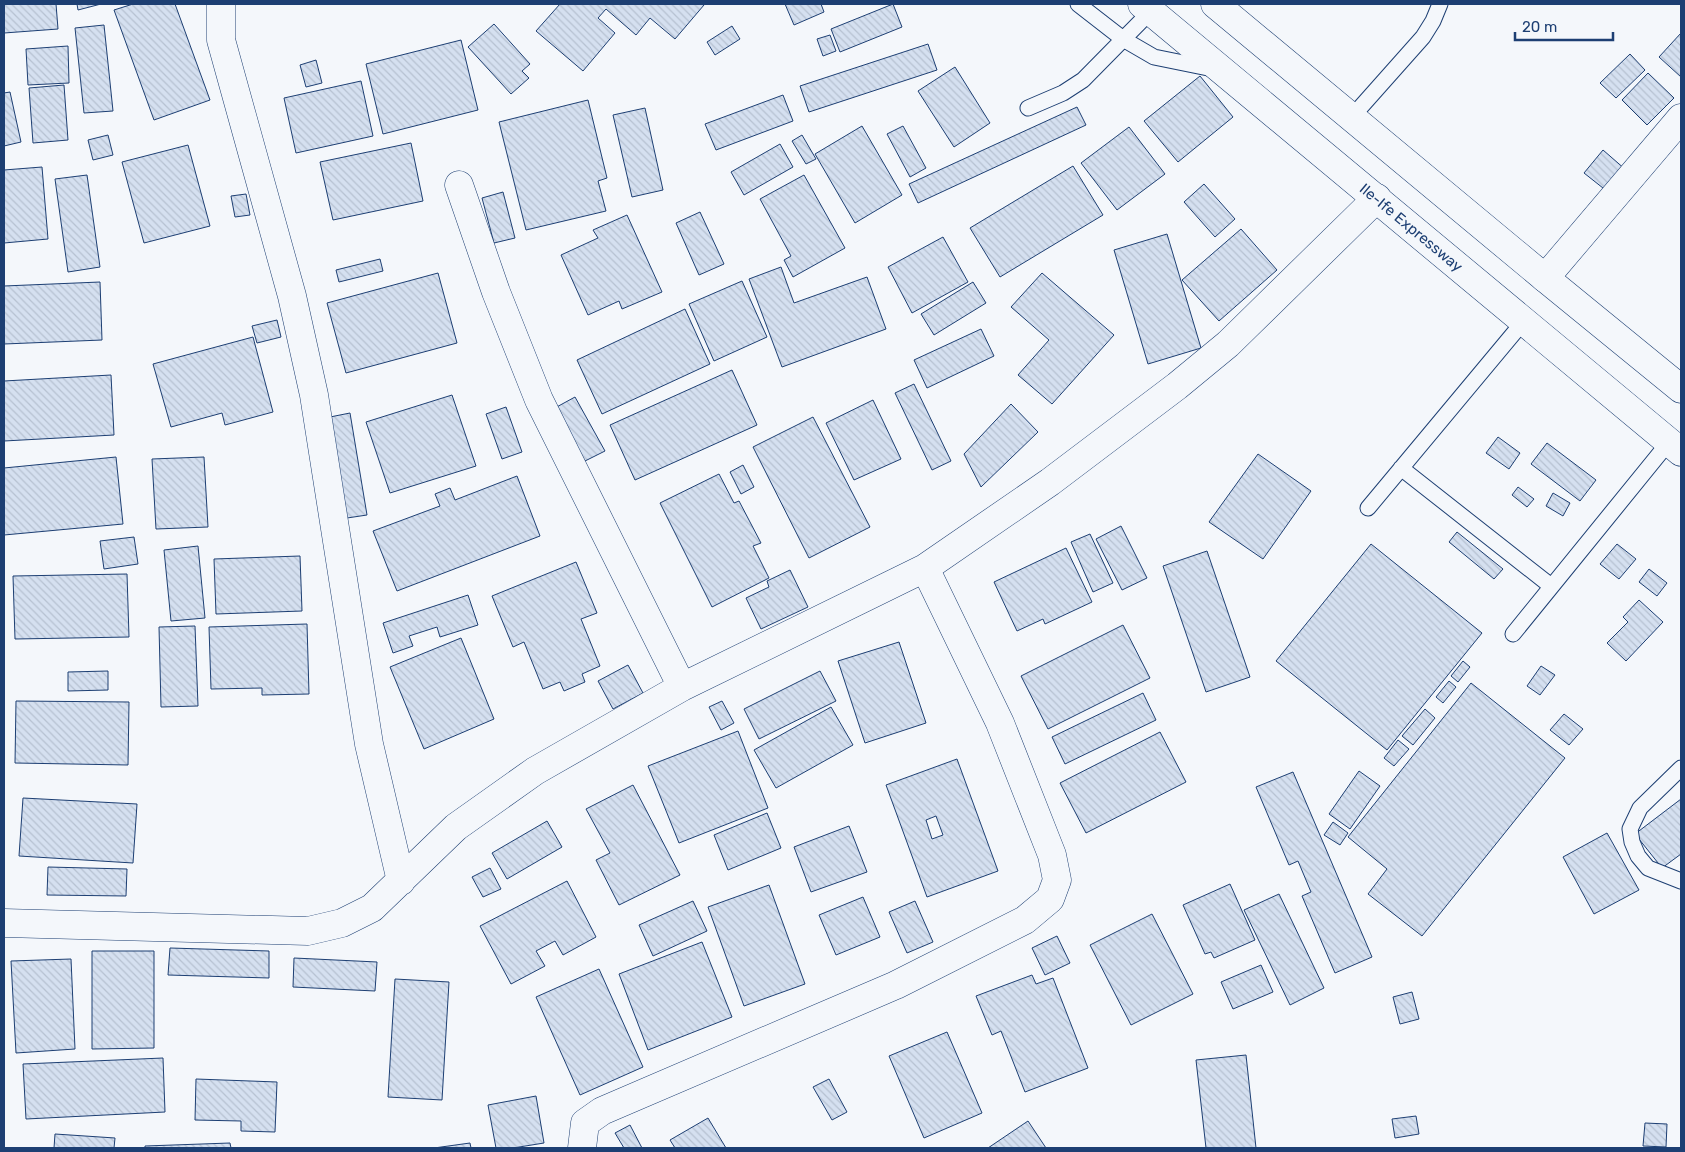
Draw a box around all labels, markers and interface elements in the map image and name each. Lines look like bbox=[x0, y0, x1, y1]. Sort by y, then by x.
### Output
scale bar bbox=[1515, 10, 1612, 42]
text: 20 m bbox=[1522, 18, 1557, 36]
street label: Ile-Ife Expressway bbox=[1356, 180, 1466, 276]

